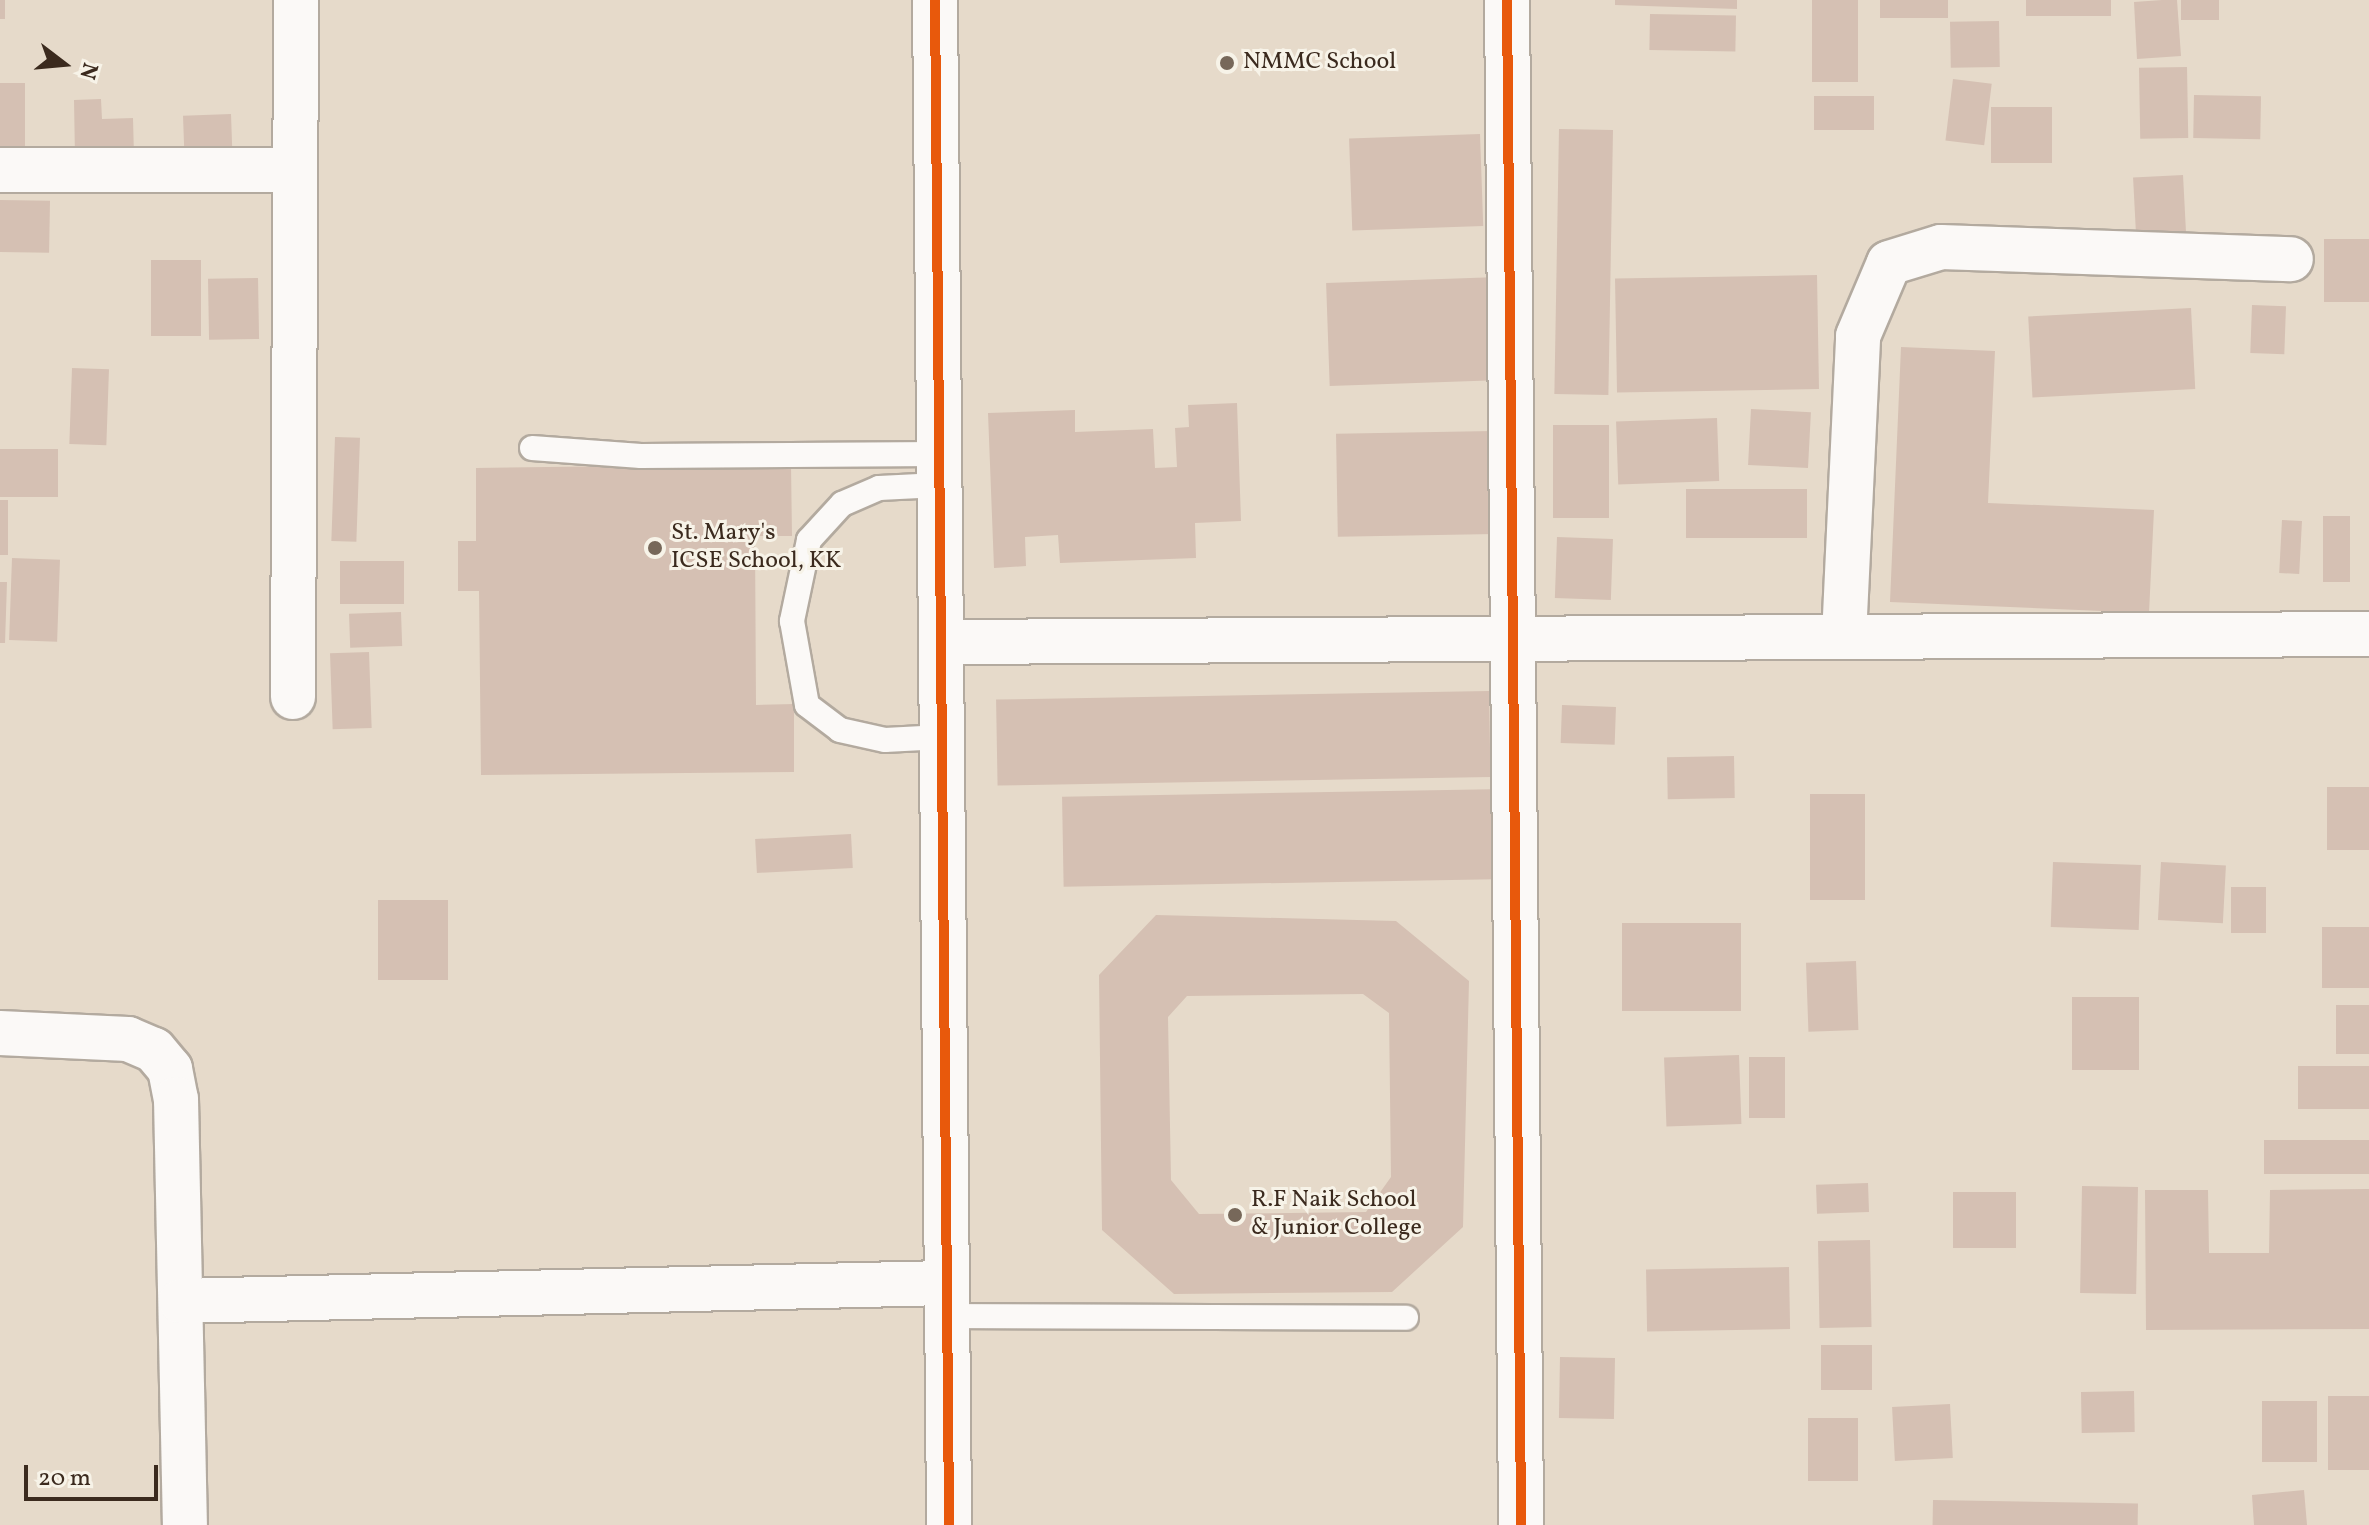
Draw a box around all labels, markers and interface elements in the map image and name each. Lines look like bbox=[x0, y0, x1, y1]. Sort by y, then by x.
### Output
north arrow bbox=[24, 24, 104, 104]
place label: NMMC School bbox=[1243, 49, 1396, 77]
marker: NMMC School bbox=[1218, 54, 1236, 72]
text: N bbox=[70, 59, 105, 83]
place label: St. Mary's ICSE School, KK bbox=[671, 520, 841, 576]
marker: St. Mary's ICSE School, KK bbox=[646, 539, 664, 557]
place label: R.F Naik School & Junior College bbox=[1251, 1187, 1422, 1243]
marker: R.F Naik School & Junior College bbox=[1226, 1206, 1244, 1224]
scale bar bbox=[28, 1449, 162, 1499]
text: 20 m bbox=[38, 1462, 91, 1496]

